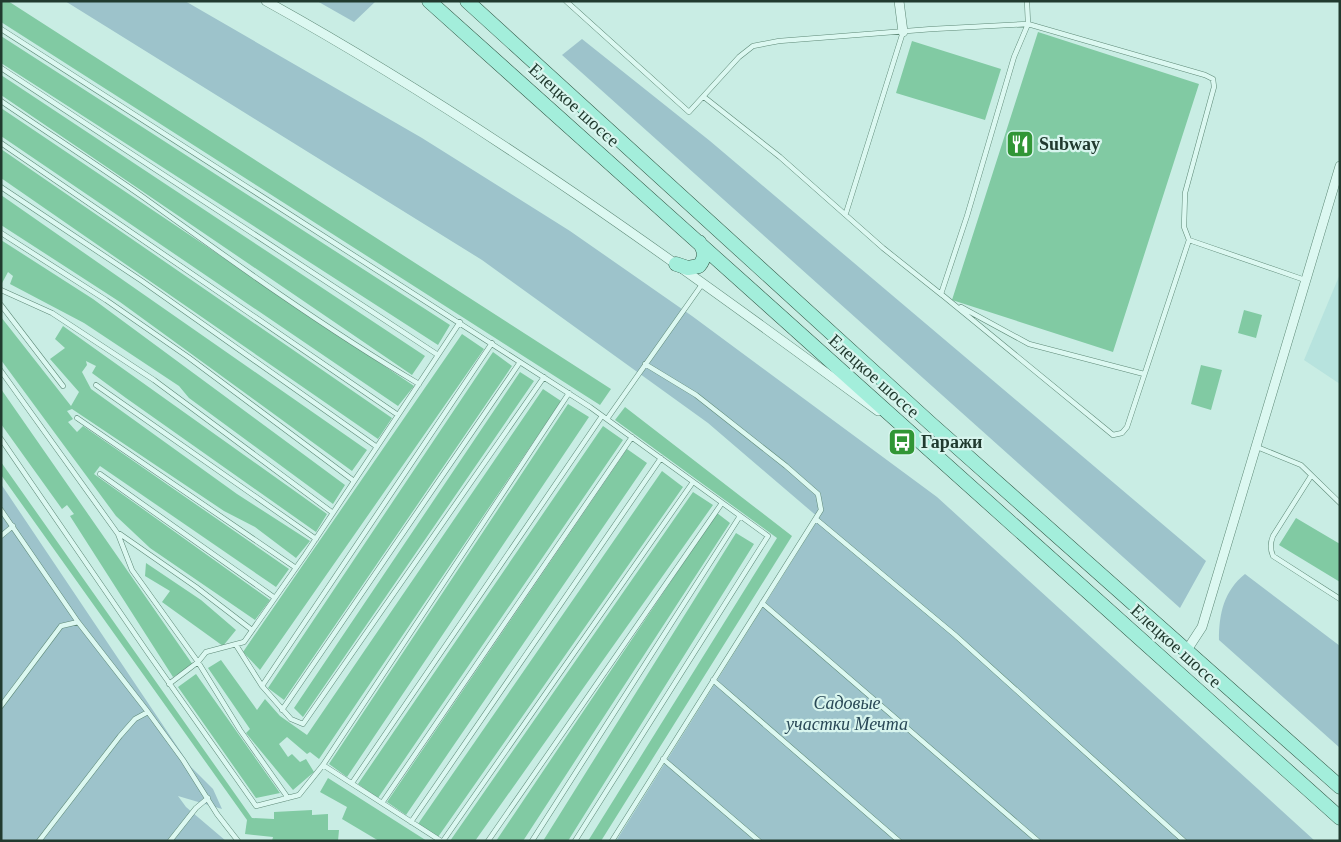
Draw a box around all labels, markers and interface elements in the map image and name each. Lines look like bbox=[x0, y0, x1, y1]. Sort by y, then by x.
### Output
street label: Елецкое шоссе bbox=[525, 59, 623, 151]
restaurant icon: Subway bbox=[1005, 129, 1035, 159]
place label: Subway bbox=[1039, 134, 1100, 154]
street label: Елецкое шоссе bbox=[825, 330, 923, 422]
bus stop icon: Гаражи bbox=[887, 427, 917, 457]
place label: Гаражи bbox=[921, 432, 982, 452]
street label: Елецкое шоссе bbox=[1127, 600, 1225, 692]
park label: Садовые участки Мечта bbox=[784, 693, 908, 734]

